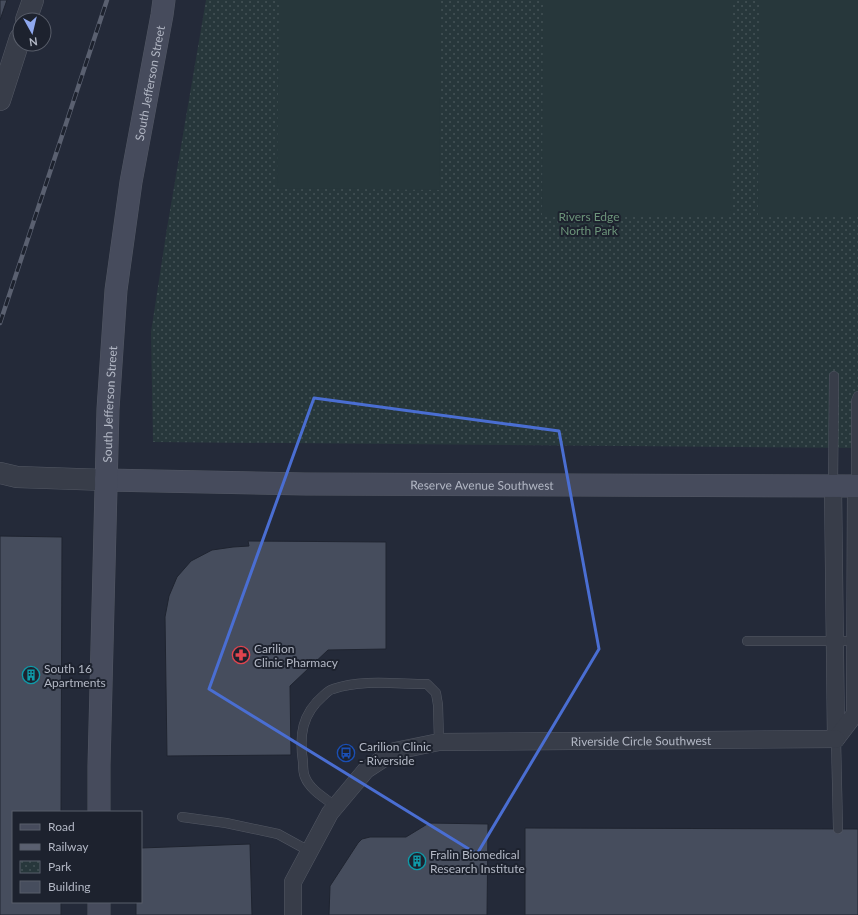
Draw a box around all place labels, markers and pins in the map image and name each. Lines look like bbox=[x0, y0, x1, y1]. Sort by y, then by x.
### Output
place label: Carilion Clinic Pharmacy bbox=[254, 641, 339, 670]
pharmacy icon: Carilion Clinic Pharmacy bbox=[231, 645, 251, 665]
place label: South 16 Apartments bbox=[44, 661, 106, 690]
building icon: South 16 Apartments bbox=[21, 665, 41, 685]
place label: Carilion Clinic - Riverside bbox=[359, 739, 432, 768]
bus stop icon: Carilion Clinic - Riverside bbox=[336, 743, 356, 763]
place label: Fralin Biomedical Research Institute bbox=[430, 847, 525, 876]
building icon: Fralin Biomedical Research Institute bbox=[407, 851, 427, 871]

